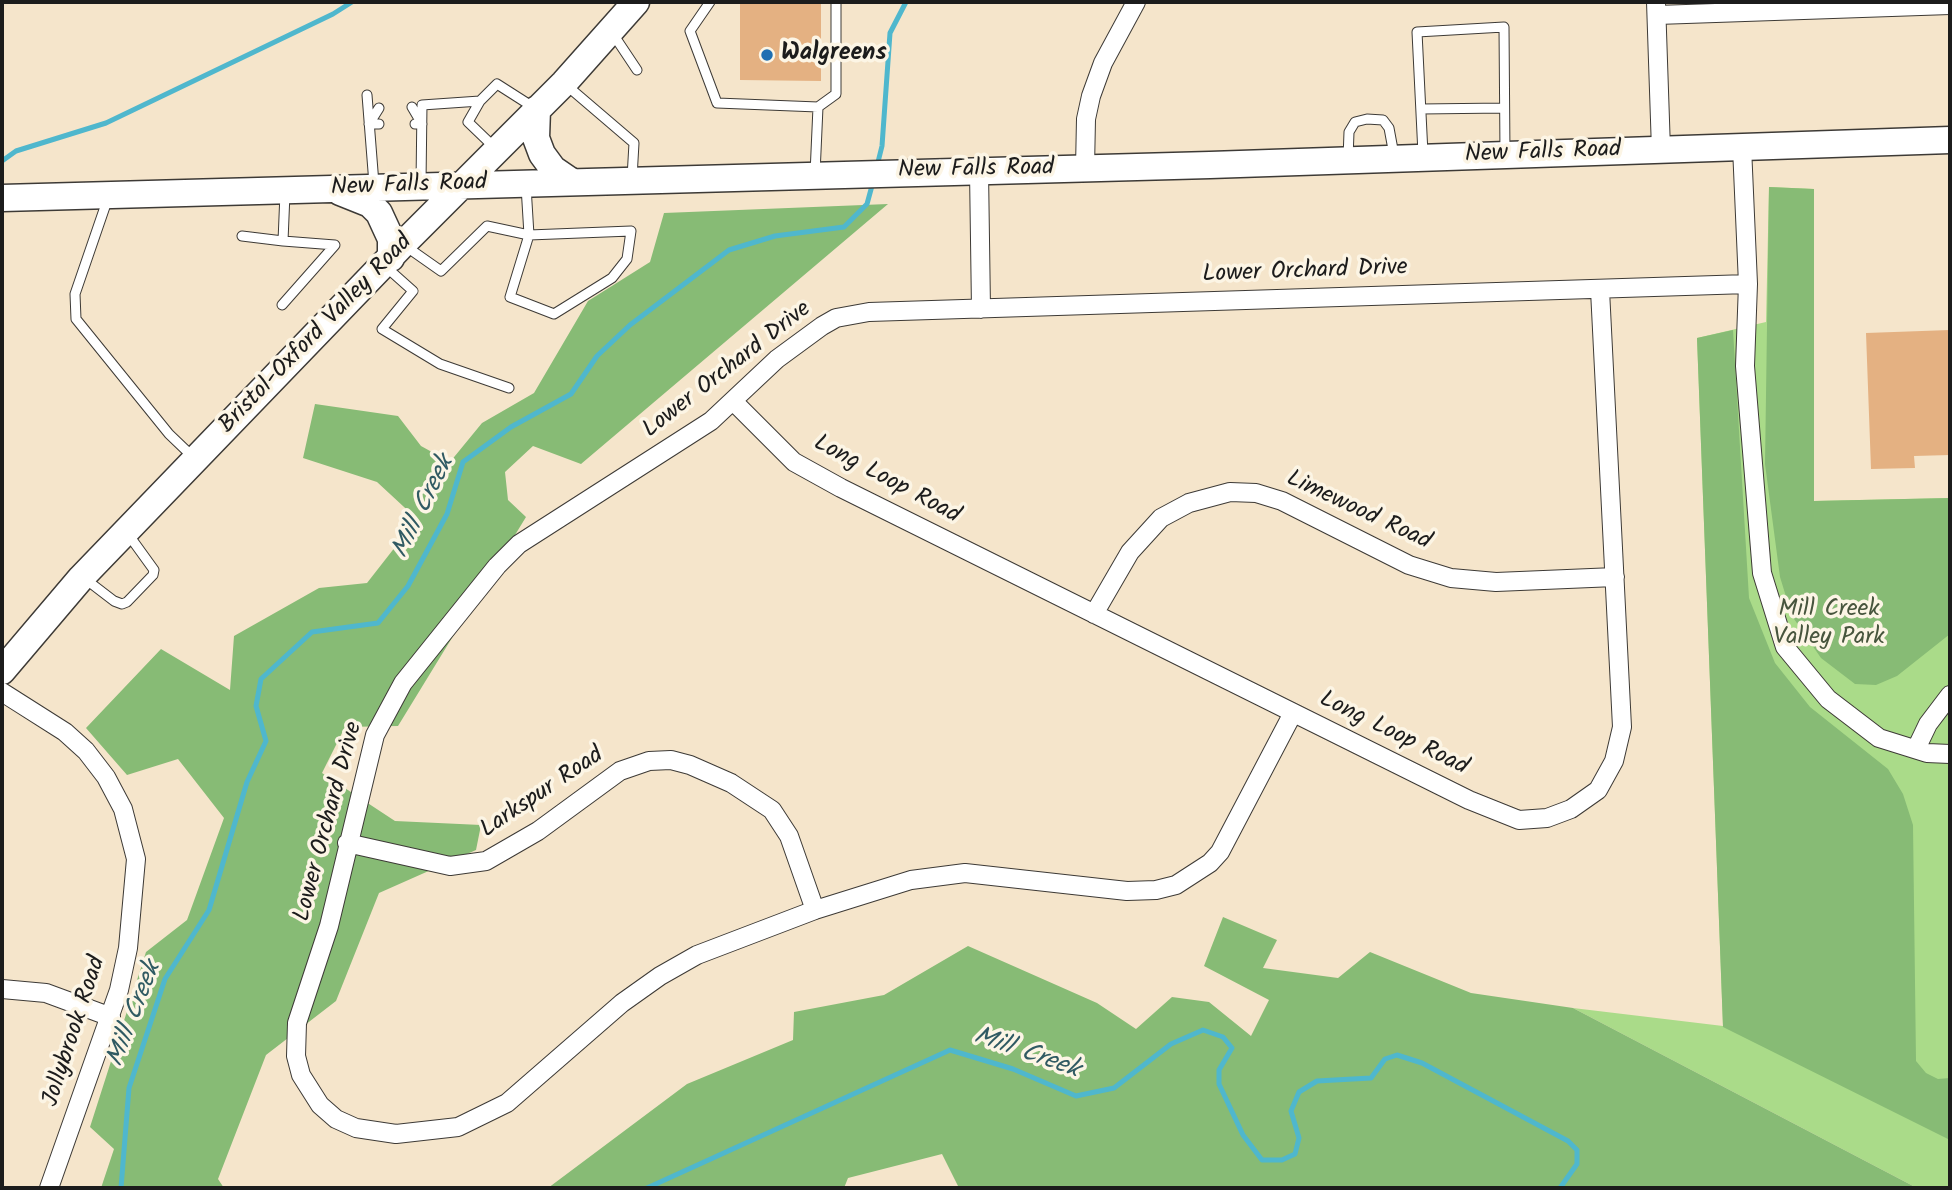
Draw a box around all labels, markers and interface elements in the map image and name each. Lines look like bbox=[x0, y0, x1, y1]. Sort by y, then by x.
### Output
place label: Walgreens bbox=[781, 41, 887, 69]
marker: Walgreens bbox=[759, 47, 775, 63]
street label: New Falls Road bbox=[1464, 137, 1622, 171]
street label: New Falls Road bbox=[898, 155, 1054, 187]
street label: New Falls Road bbox=[330, 170, 488, 204]
street label: Bristol-Oxford Valley Road bbox=[214, 229, 420, 441]
street label: Lower Orchard Drive bbox=[1202, 255, 1408, 291]
street label: Lower Orchard Drive bbox=[638, 296, 818, 446]
street label: Long Loop Road bbox=[808, 430, 964, 532]
water label: Mill Creek bbox=[387, 452, 463, 564]
street label: Limewood Road bbox=[1281, 466, 1435, 558]
park label: Mill Creek Valley Park bbox=[1774, 597, 1884, 653]
street label: Long Loop Road bbox=[1314, 687, 1472, 783]
street label: Lower Orchard Drive bbox=[289, 719, 371, 925]
street label: Larkspur Road bbox=[476, 742, 610, 846]
street label: Jollybrook Road bbox=[38, 953, 114, 1111]
water label: Mill Creek bbox=[102, 958, 170, 1072]
water label: Mill Creek bbox=[969, 1022, 1083, 1088]

